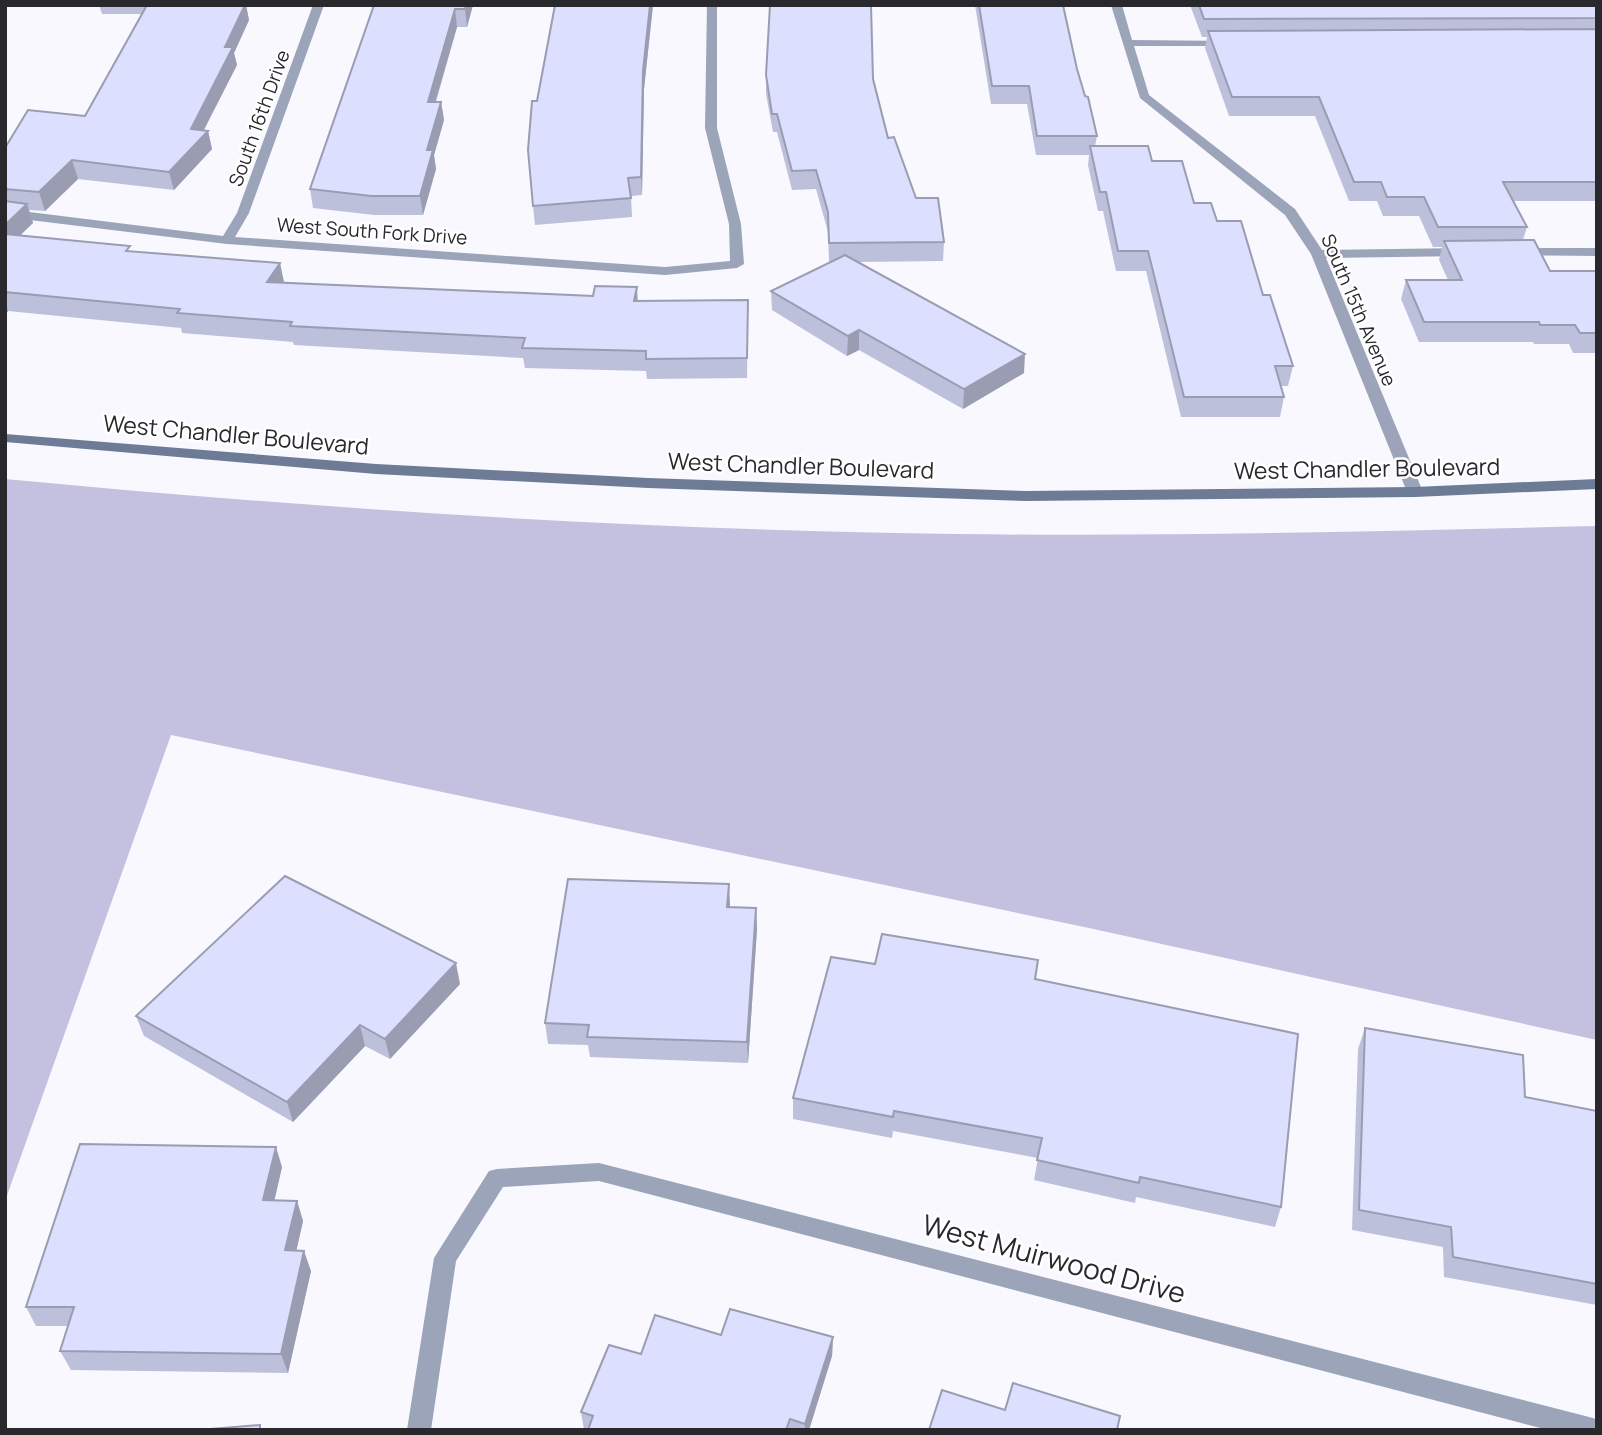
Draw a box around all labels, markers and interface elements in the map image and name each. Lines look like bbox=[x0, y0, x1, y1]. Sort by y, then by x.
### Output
street label: South 16th Drive bbox=[222, 46, 296, 190]
street label: West South Fork Drive bbox=[276, 211, 468, 251]
street label: South 15th Avenue bbox=[1315, 230, 1403, 390]
street label: West Chandler Boulevard bbox=[102, 406, 370, 462]
street label: West Chandler Boulevard bbox=[667, 444, 935, 486]
street label: West Chandler Boulevard bbox=[1233, 450, 1500, 486]
street label: West Muirwood Drive bbox=[919, 1205, 1190, 1311]

